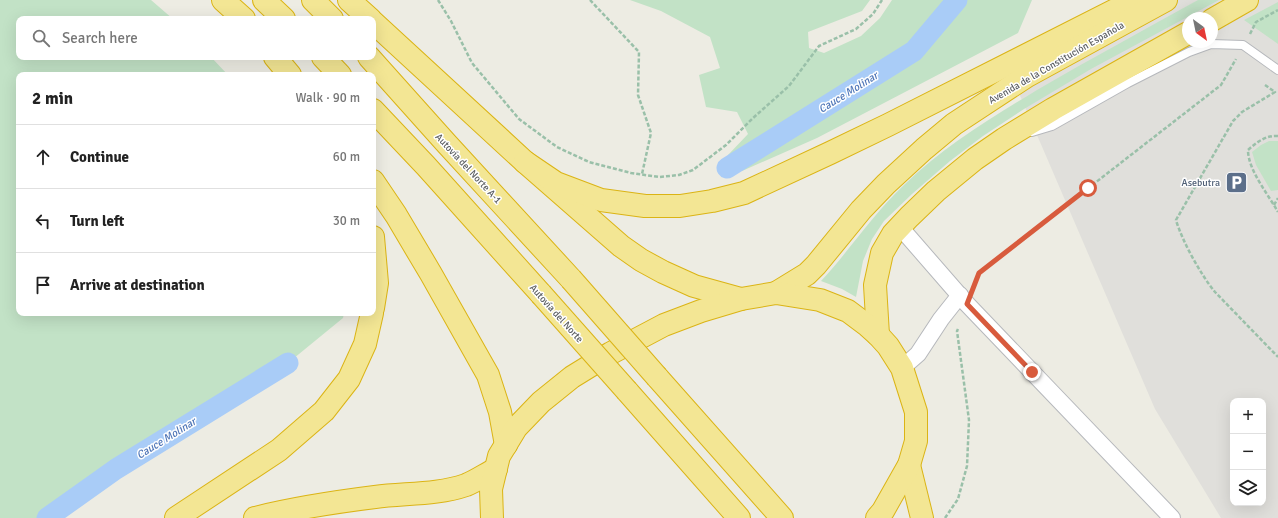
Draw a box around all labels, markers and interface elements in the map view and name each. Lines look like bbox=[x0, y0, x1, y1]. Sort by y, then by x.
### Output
north arrow bbox=[1182, 12, 1218, 48]
search box bbox=[16, 16, 376, 60]
street label: Avenida de la Constitución Española bbox=[987, 19, 1126, 107]
icon: search bbox=[30, 27, 52, 49]
text: Search here bbox=[62, 29, 138, 47]
water label: Cauce Molinar bbox=[816, 68, 882, 116]
text: 2 min bbox=[32, 88, 73, 109]
text: Walk · 90 m bbox=[296, 90, 360, 106]
street label: Autovía del Norte A-1 bbox=[433, 131, 504, 206]
icon: ahead bbox=[32, 146, 54, 168]
text: Continue bbox=[70, 148, 129, 166]
text: 60 m bbox=[333, 149, 360, 165]
parking icon: Asebutra bbox=[1223, 169, 1249, 195]
place label: Asebutra bbox=[1182, 177, 1220, 189]
route start bbox=[1079, 179, 1097, 197]
icon: left bbox=[32, 210, 54, 232]
text: Turn left bbox=[70, 212, 124, 230]
text: 30 m bbox=[333, 213, 360, 229]
icon: arrive bbox=[32, 274, 54, 296]
text: Arrive at destination bbox=[70, 276, 205, 294]
street label: Autovía del Norte bbox=[527, 282, 586, 345]
route end bbox=[1023, 363, 1041, 381]
map controls bbox=[1230, 398, 1266, 506]
button: + bbox=[1230, 398, 1266, 434]
water label: Cauce Molinar bbox=[134, 414, 200, 462]
button: − bbox=[1230, 434, 1266, 470]
button: layers bbox=[1230, 470, 1266, 506]

